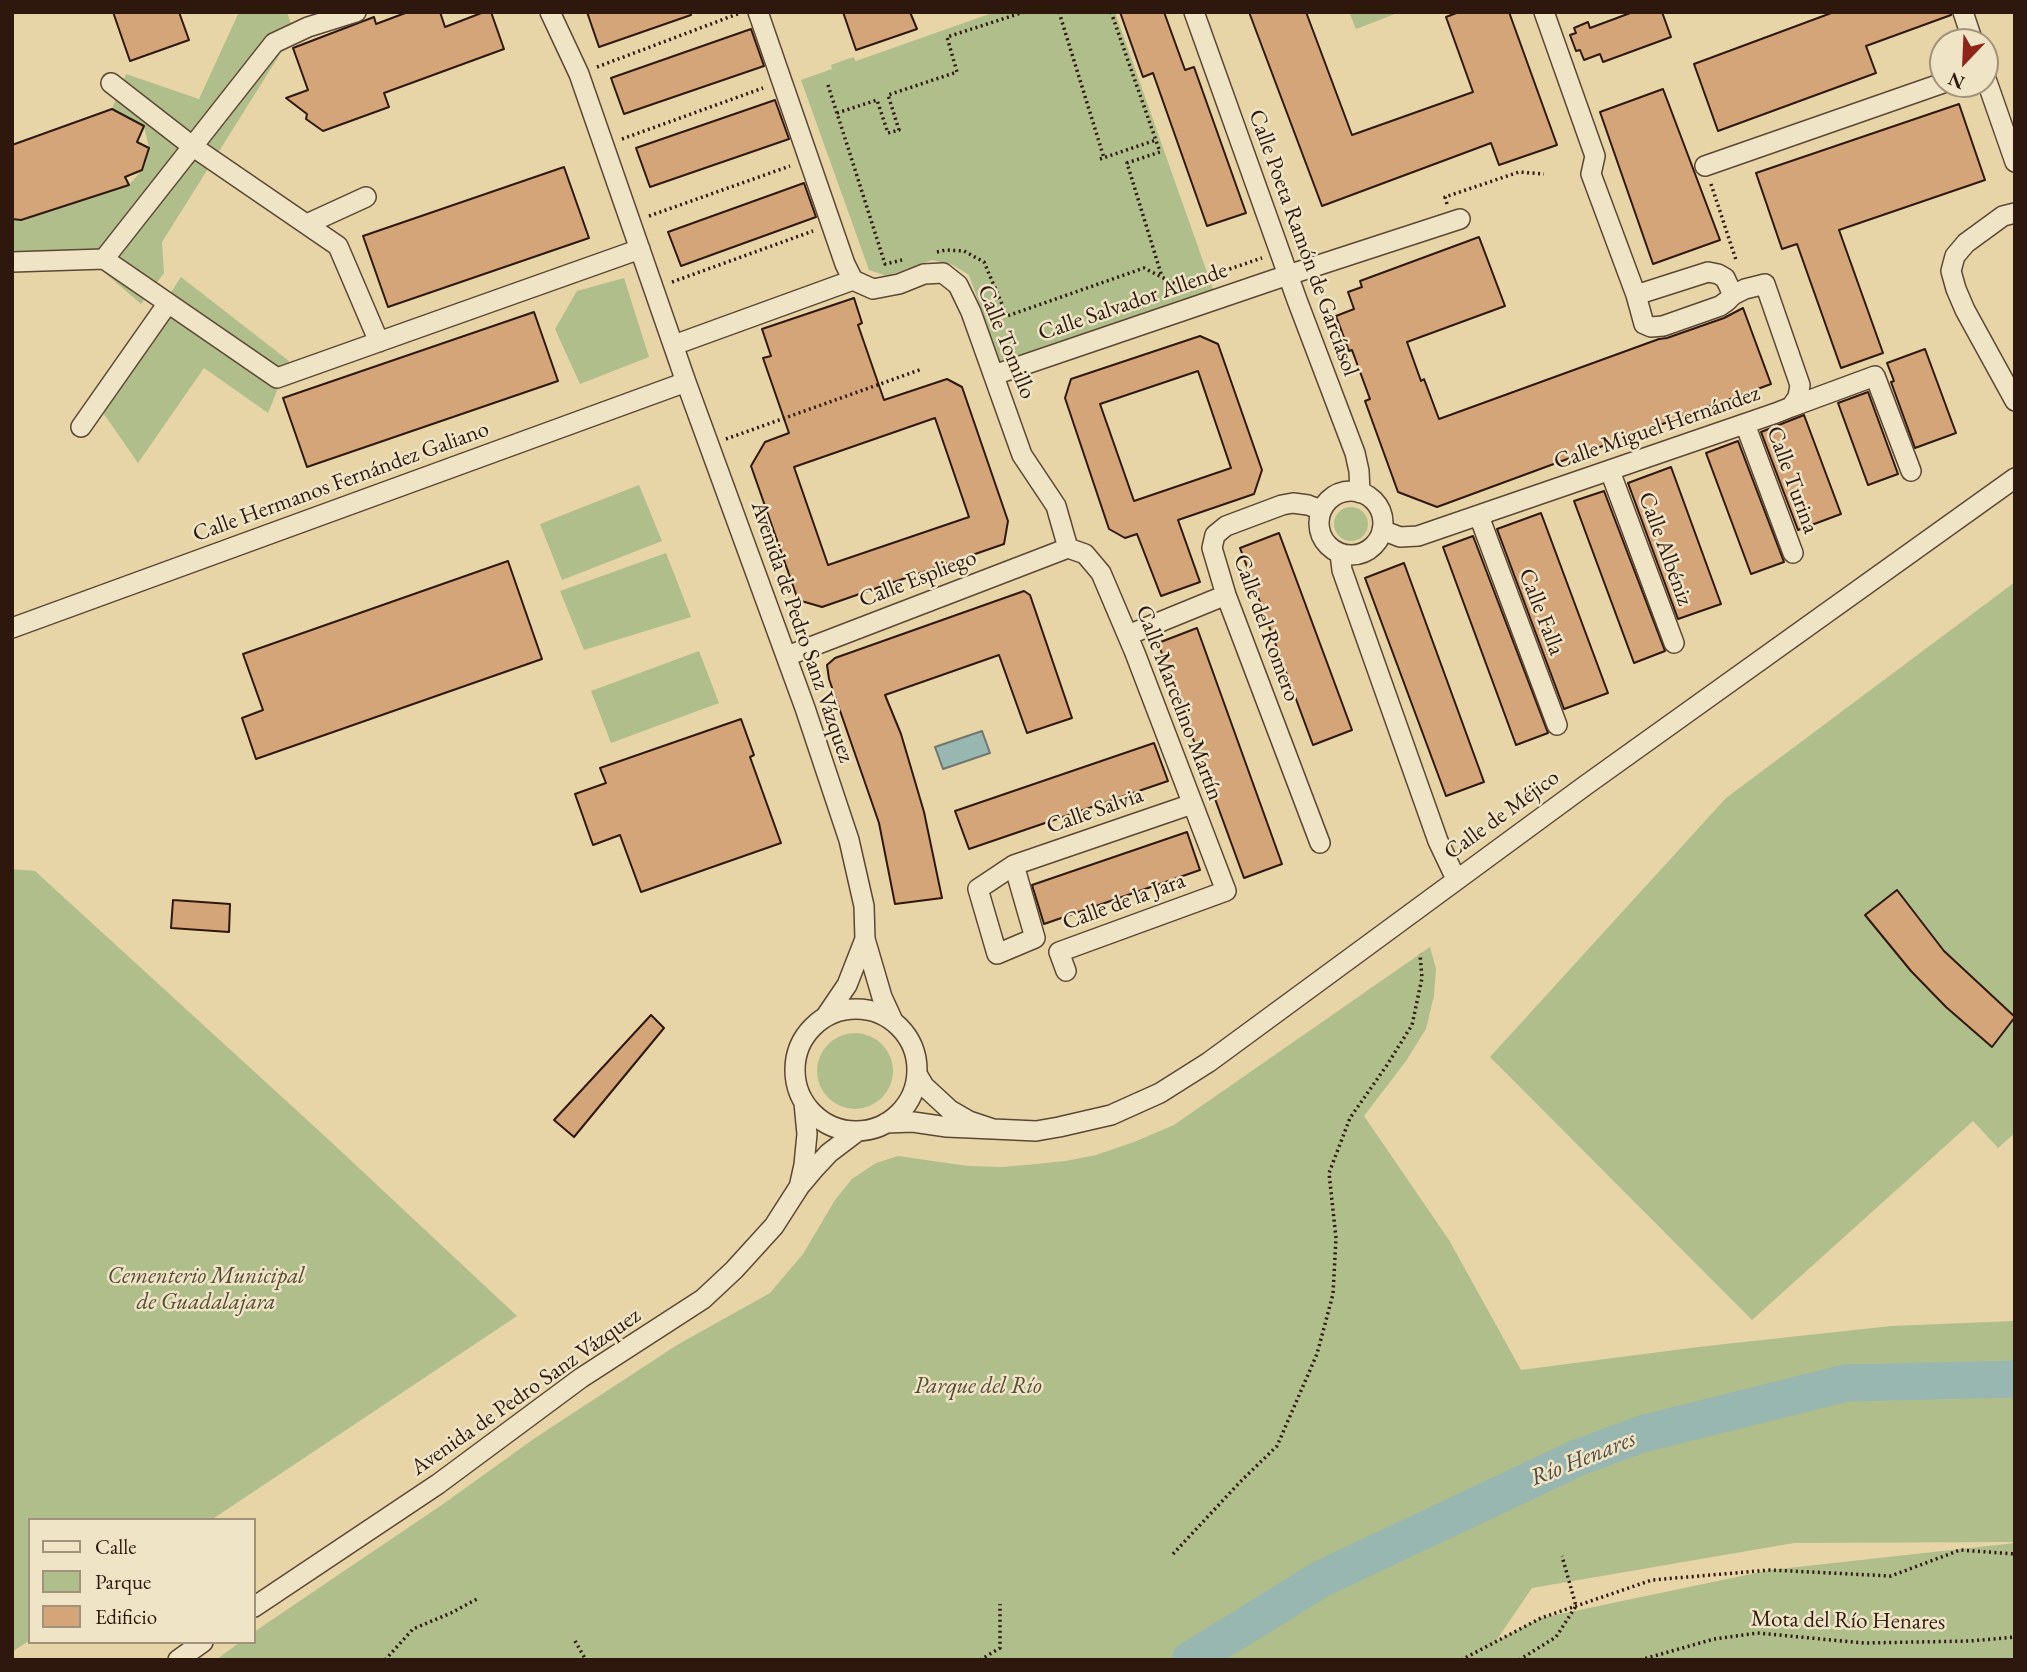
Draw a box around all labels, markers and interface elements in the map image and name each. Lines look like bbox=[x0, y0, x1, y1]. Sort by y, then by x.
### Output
north arrow bbox=[1929, 28, 1999, 98]
text: N bbox=[1944, 66, 1968, 95]
street label: Calle Poeta Ramón de Garcíasol bbox=[1242, 106, 1364, 380]
street label: Calle Salvador Allende bbox=[1035, 257, 1231, 347]
street label: Calle Tomillo bbox=[971, 281, 1041, 403]
street label: Calle Miguel Hernández bbox=[1551, 380, 1763, 476]
street label: Calle Hermanos Fernández Galiano bbox=[189, 416, 493, 548]
street label: Calle Turina bbox=[1760, 423, 1824, 537]
street label: Calle Albéniz bbox=[1632, 488, 1698, 610]
street label: Avenida de Pedro Sanz Vázquez bbox=[744, 498, 860, 766]
street label: Calle Espliego bbox=[855, 544, 981, 614]
street label: Calle del Romero bbox=[1227, 551, 1305, 705]
street label: Calle Falla bbox=[1512, 565, 1570, 659]
street label: Calle Marcelino Martín bbox=[1129, 602, 1229, 804]
street label: Calle de Méjico bbox=[1439, 764, 1565, 866]
street label: Calle Salvia bbox=[1043, 782, 1147, 840]
street label: Calle de la Jara bbox=[1059, 867, 1189, 937]
park label: Cementerio Municipal de Guadalajara bbox=[107, 1263, 305, 1317]
street label: Avenida de Pedro Sanz Vázquez bbox=[406, 1302, 646, 1482]
park label: Parque del Río bbox=[914, 1373, 1042, 1401]
water label: Río Henares bbox=[1526, 1425, 1640, 1493]
legend bbox=[28, 1518, 256, 1644]
text: Calle bbox=[95, 1533, 137, 1560]
text: Parque bbox=[95, 1568, 151, 1595]
text: Edificio bbox=[95, 1603, 157, 1630]
street label: Mota del Río Henares bbox=[1751, 1606, 1945, 1636]

